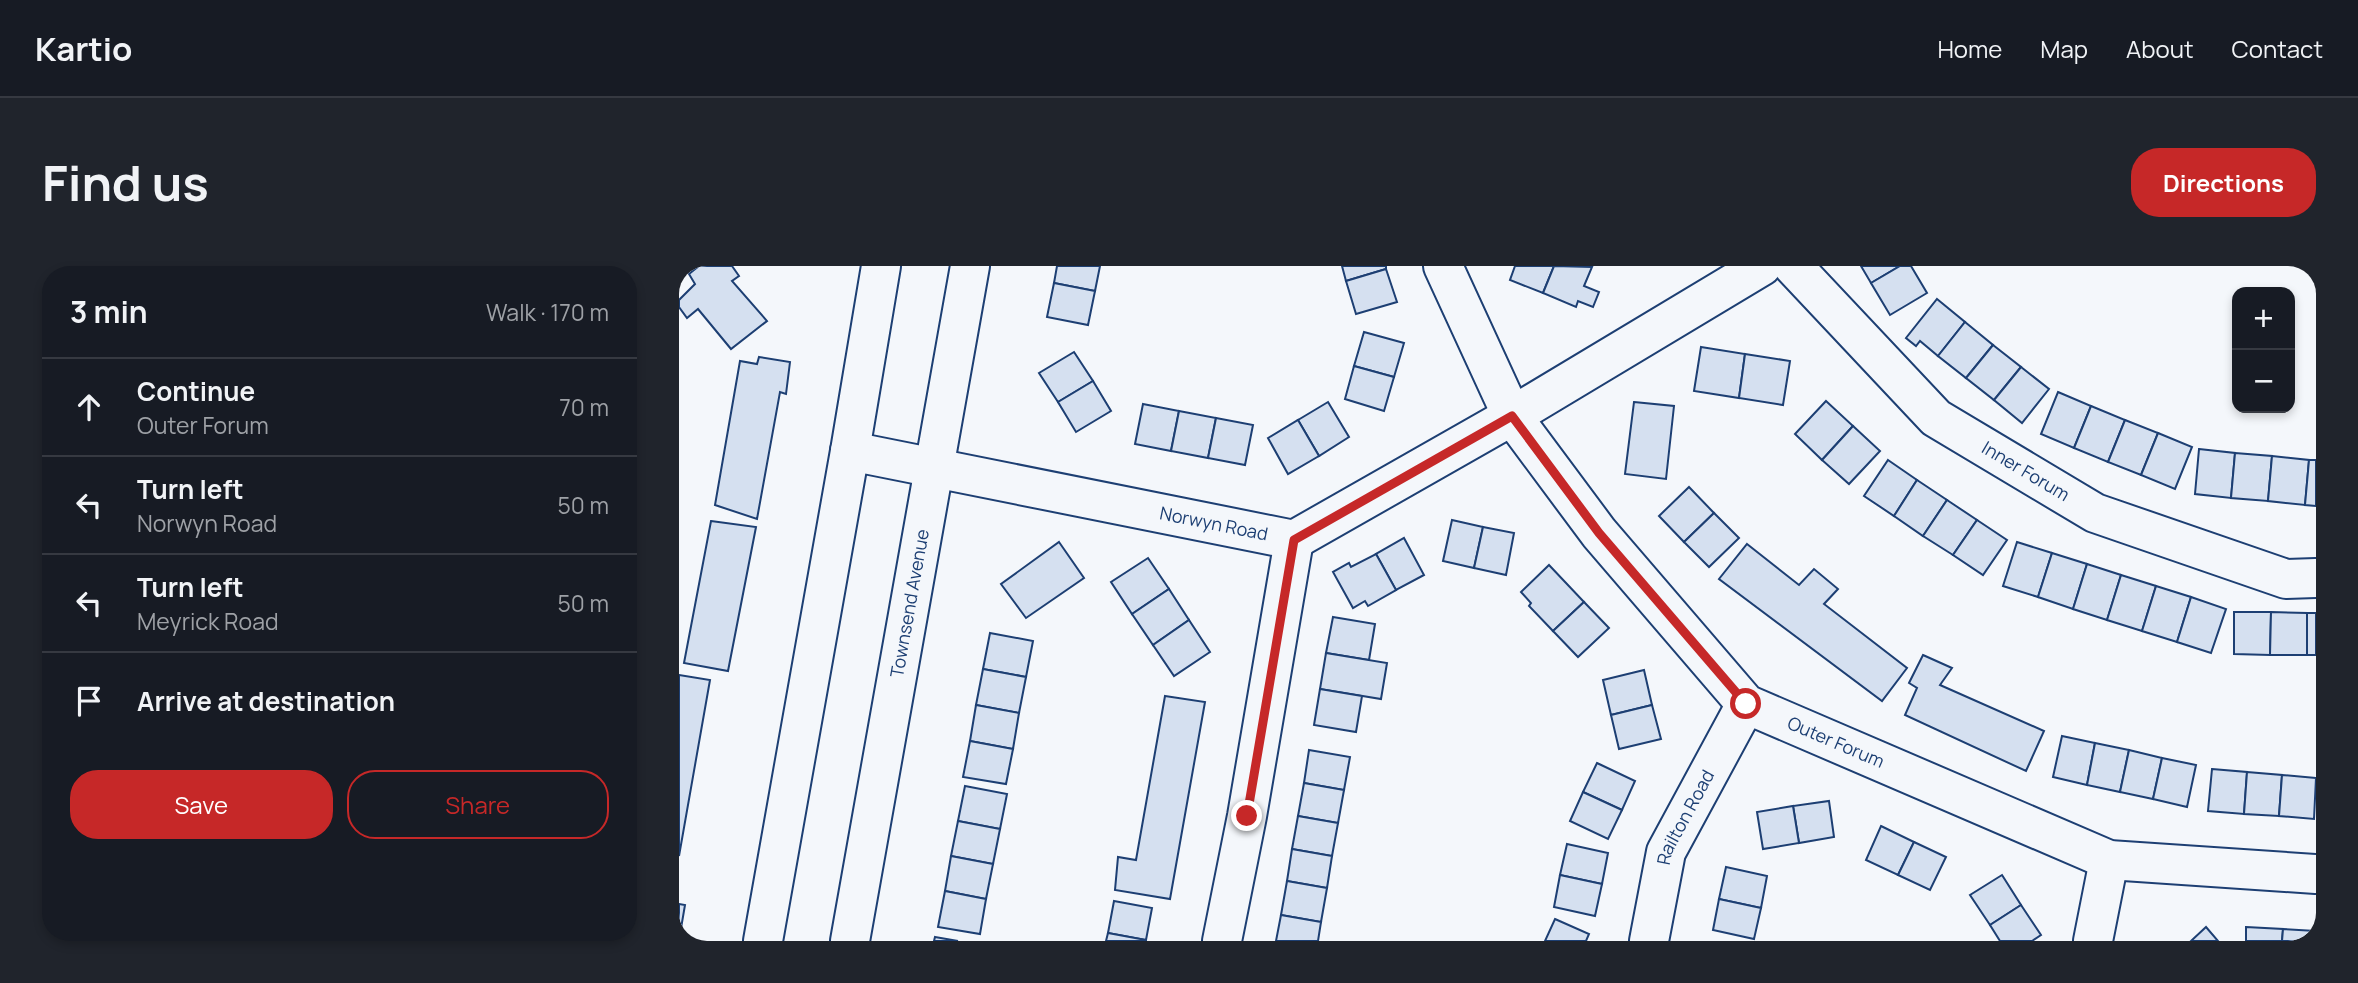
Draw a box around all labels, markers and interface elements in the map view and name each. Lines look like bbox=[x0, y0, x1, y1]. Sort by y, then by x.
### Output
text: Kartio bbox=[35, 26, 132, 71]
text: Home bbox=[1937, 32, 2002, 65]
text: Map bbox=[2040, 32, 2088, 65]
text: About bbox=[2126, 32, 2194, 65]
text: Contact bbox=[2232, 32, 2323, 65]
button: Directions bbox=[2131, 148, 2316, 217]
text: Find us bbox=[42, 149, 209, 216]
map controls bbox=[2232, 287, 2295, 413]
button: + bbox=[2232, 287, 2295, 350]
text: 3 min bbox=[70, 291, 148, 332]
text: Walk · 170 m bbox=[486, 296, 609, 328]
button: − bbox=[2232, 350, 2295, 413]
text: Continue bbox=[137, 373, 255, 409]
icon: ahead bbox=[70, 388, 108, 426]
text: 70 m bbox=[559, 391, 609, 423]
text: Outer Forum bbox=[137, 409, 269, 441]
street label: Inner Forum bbox=[1978, 435, 2074, 506]
text: Turn left bbox=[137, 471, 244, 507]
icon: left bbox=[70, 486, 108, 524]
text: 50 m bbox=[558, 489, 609, 521]
street label: Norwyn Road bbox=[1158, 500, 1270, 545]
text: Norwyn Road bbox=[137, 507, 277, 539]
street label: Townsend Avenue bbox=[884, 527, 934, 679]
text: Turn left bbox=[137, 569, 244, 605]
icon: left bbox=[70, 584, 108, 622]
text: 50 m bbox=[558, 587, 609, 619]
text: Meyrick Road bbox=[137, 605, 279, 637]
icon: arrive bbox=[70, 682, 108, 720]
text: Arrive at destination bbox=[137, 683, 395, 719]
route start bbox=[1730, 688, 1761, 719]
street label: Outer Forum bbox=[1784, 710, 1888, 773]
street label: Railton Road bbox=[1651, 765, 1719, 867]
button: Save bbox=[70, 770, 333, 839]
button: Share bbox=[347, 770, 609, 839]
route end bbox=[1231, 800, 1262, 831]

